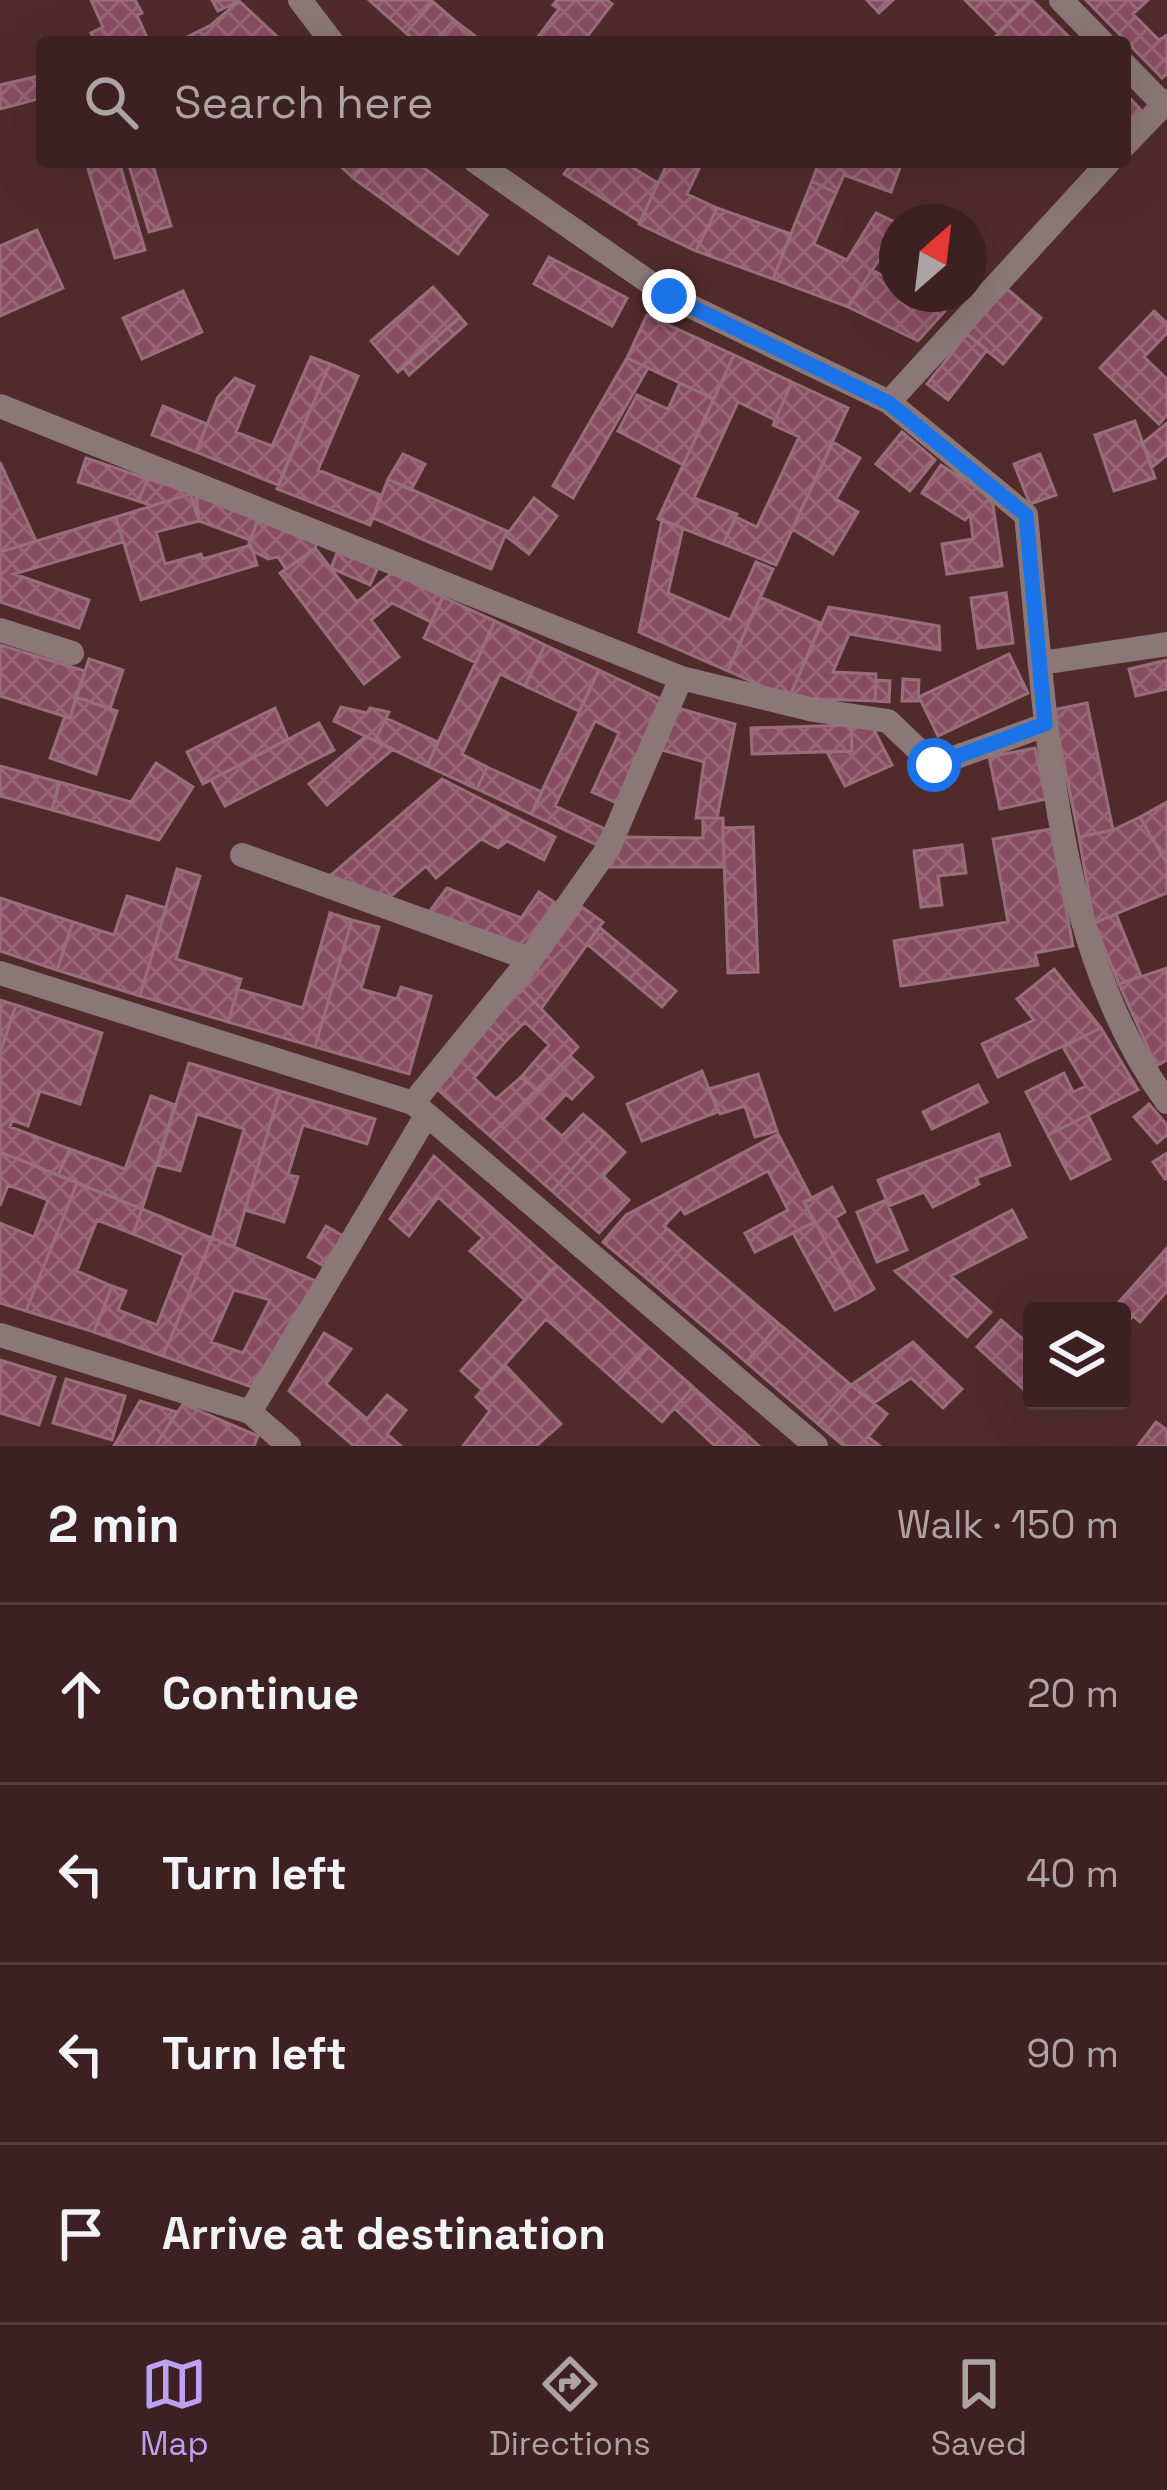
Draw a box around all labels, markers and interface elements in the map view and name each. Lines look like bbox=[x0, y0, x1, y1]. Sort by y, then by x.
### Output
search box bbox=[36, 36, 1131, 168]
icon: search bbox=[78, 69, 144, 135]
text: Search here bbox=[174, 74, 433, 131]
north arrow bbox=[879, 204, 987, 312]
route end bbox=[642, 269, 696, 323]
route start bbox=[907, 738, 961, 792]
map controls bbox=[1023, 1302, 1131, 1410]
button: layers bbox=[1023, 1302, 1131, 1410]
text: 2 min bbox=[48, 1492, 180, 1557]
text: Walk · 150 m bbox=[897, 1500, 1119, 1549]
icon: ahead bbox=[48, 1661, 114, 1727]
text: Continue bbox=[162, 1665, 359, 1722]
text: 20 m bbox=[1027, 1669, 1119, 1718]
icon: left bbox=[48, 1841, 114, 1907]
text: Turn left bbox=[162, 1845, 347, 1902]
text: 40 m bbox=[1026, 1849, 1119, 1898]
icon: left bbox=[48, 2021, 114, 2087]
text: Turn left bbox=[162, 2025, 347, 2082]
text: 90 m bbox=[1027, 2029, 1119, 2078]
icon: arrive bbox=[48, 2201, 114, 2267]
text: Arrive at destination bbox=[162, 2205, 606, 2262]
tab: Map bbox=[140, 2351, 209, 2465]
tab: Directions bbox=[489, 2351, 651, 2465]
tab: Saved bbox=[931, 2351, 1027, 2465]

